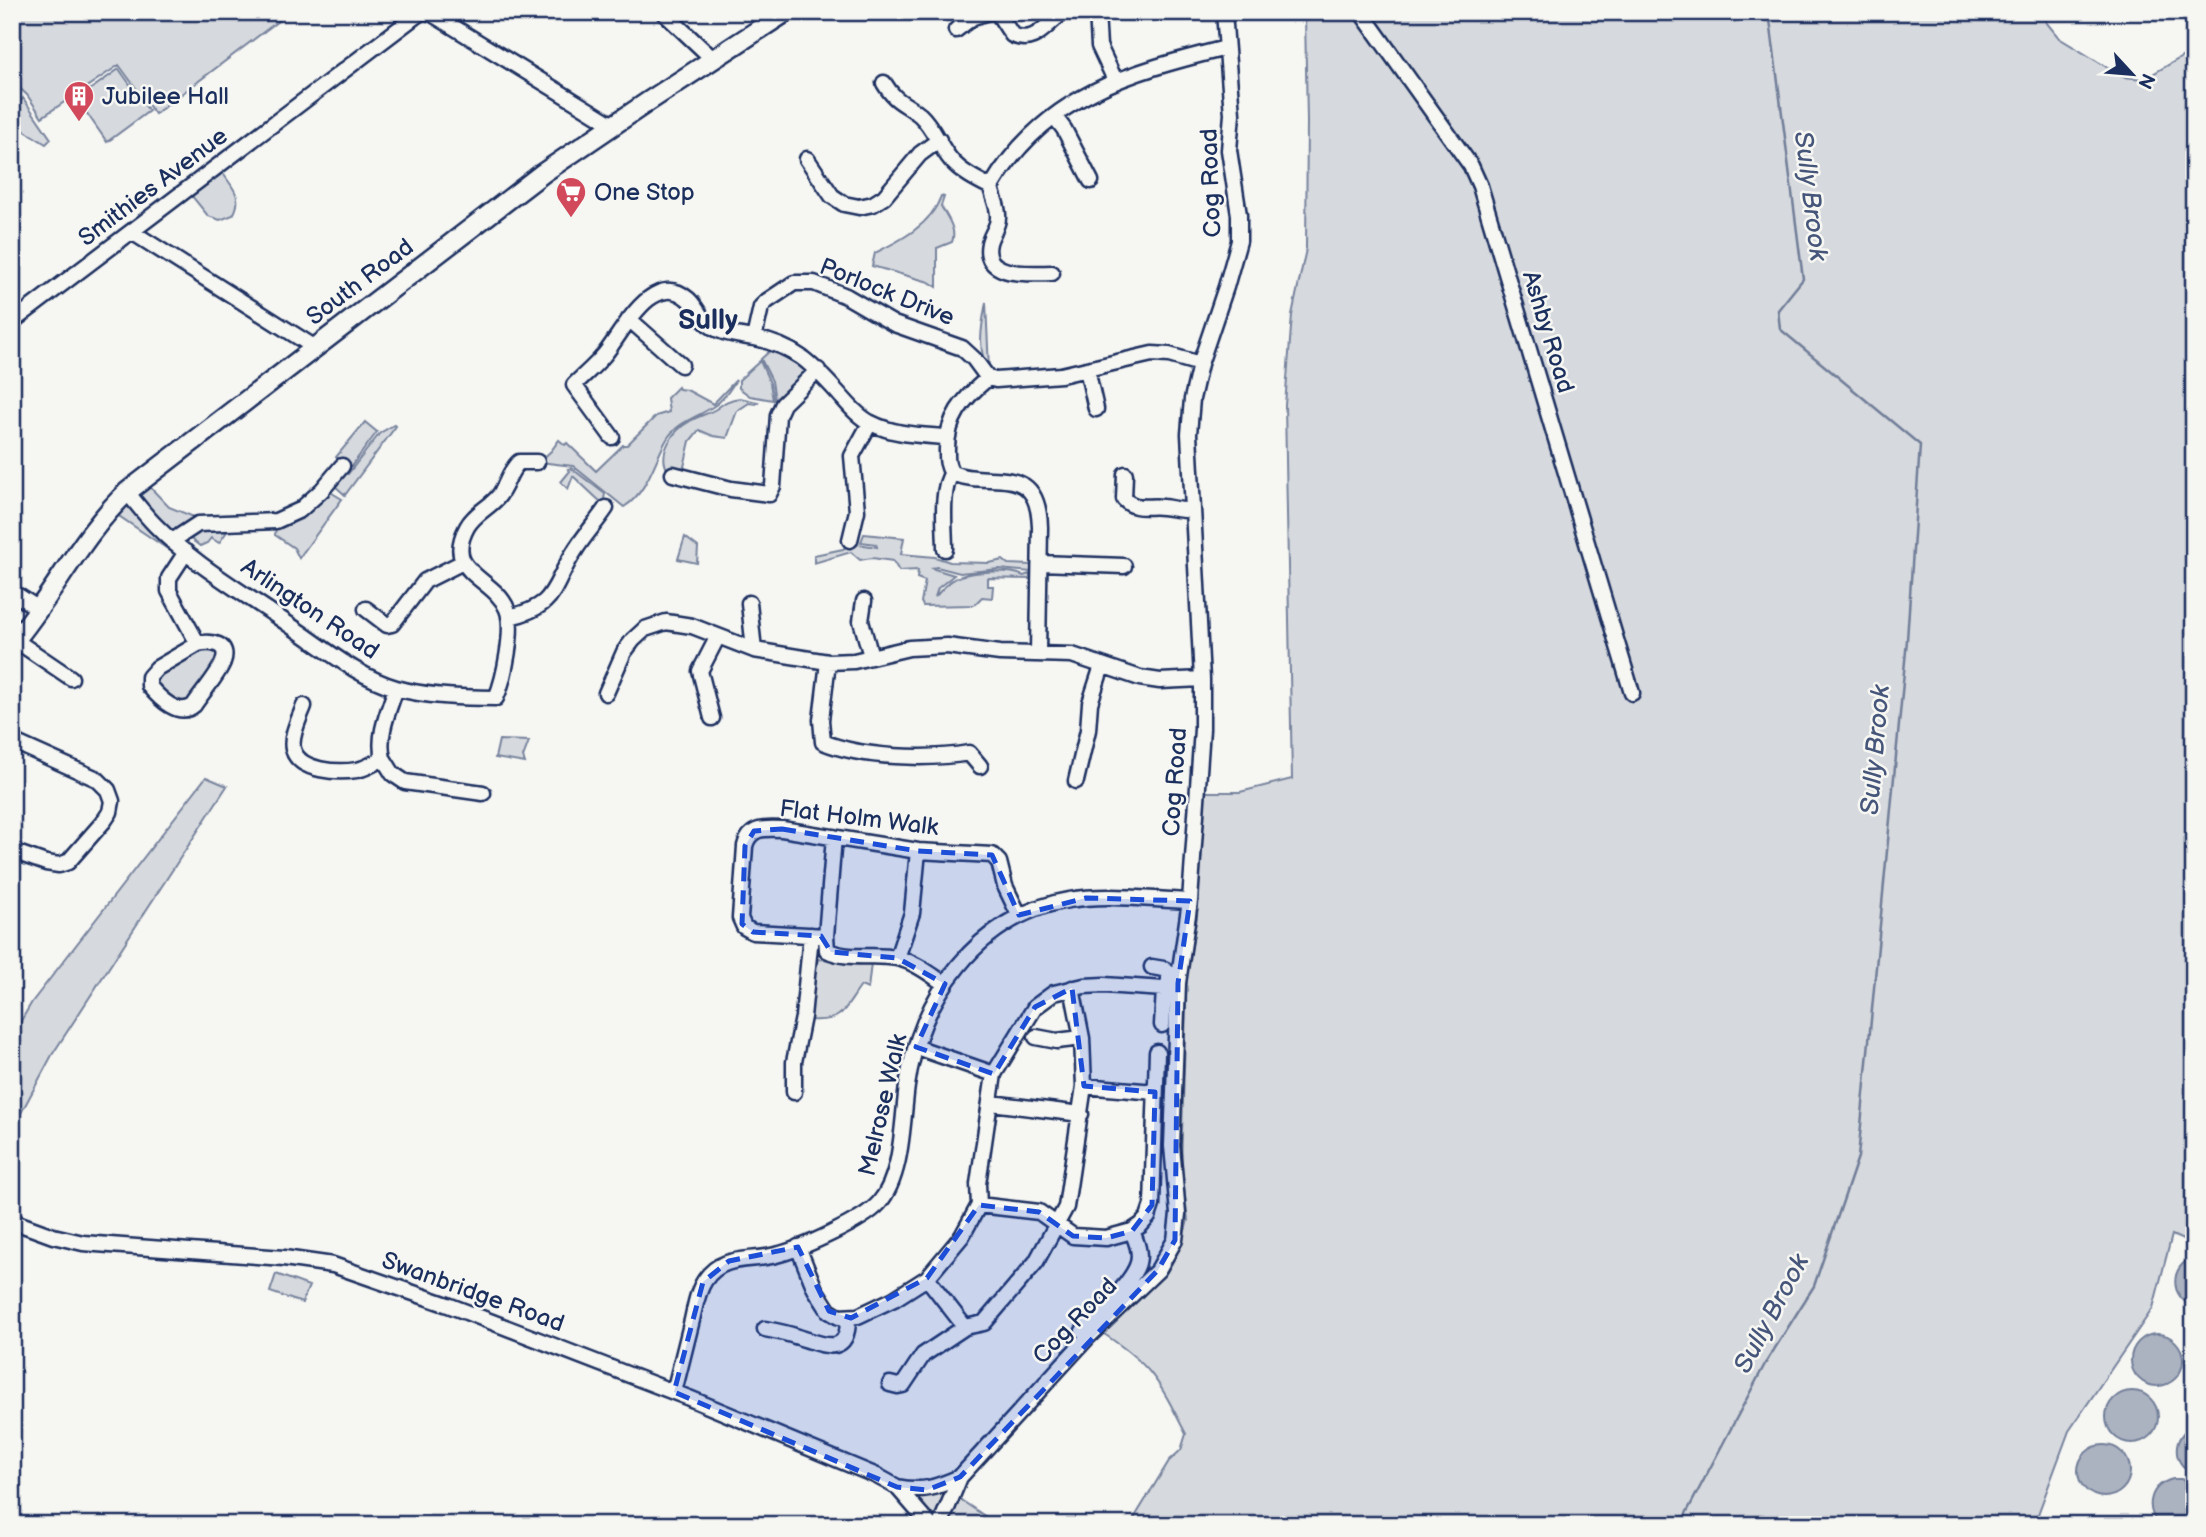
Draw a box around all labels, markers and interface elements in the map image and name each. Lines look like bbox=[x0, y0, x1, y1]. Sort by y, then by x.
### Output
north arrow bbox=[2098, 38, 2168, 108]
text: N bbox=[2132, 69, 2159, 92]
building icon: Jubilee Hall bbox=[62, 79, 96, 123]
place label: Jubilee Hall bbox=[102, 82, 229, 111]
street label: Smithies Avenue bbox=[73, 121, 233, 253]
street label: Cog Road bbox=[1195, 128, 1227, 238]
water label: Sully Brook bbox=[1787, 129, 1833, 264]
supermarket icon: One Stop bbox=[554, 175, 588, 219]
place label: One Stop bbox=[594, 178, 695, 207]
street label: South Road bbox=[301, 232, 419, 332]
street label: Porlock Drive bbox=[815, 252, 959, 332]
street label: Ashby Road bbox=[1516, 267, 1580, 397]
district label: Sully bbox=[678, 304, 738, 337]
street label: Arlington Road bbox=[236, 552, 384, 666]
water label: Sully Brook bbox=[1855, 683, 1897, 816]
street label: Cog Road bbox=[1157, 727, 1193, 837]
street label: Flat Holm Walk bbox=[778, 794, 940, 842]
street label: Melrose Walk bbox=[853, 1031, 913, 1179]
street label: Swanbridge Road bbox=[378, 1246, 568, 1338]
water label: Sully Brook bbox=[1728, 1248, 1817, 1379]
street label: Cog Road bbox=[1027, 1272, 1123, 1370]

